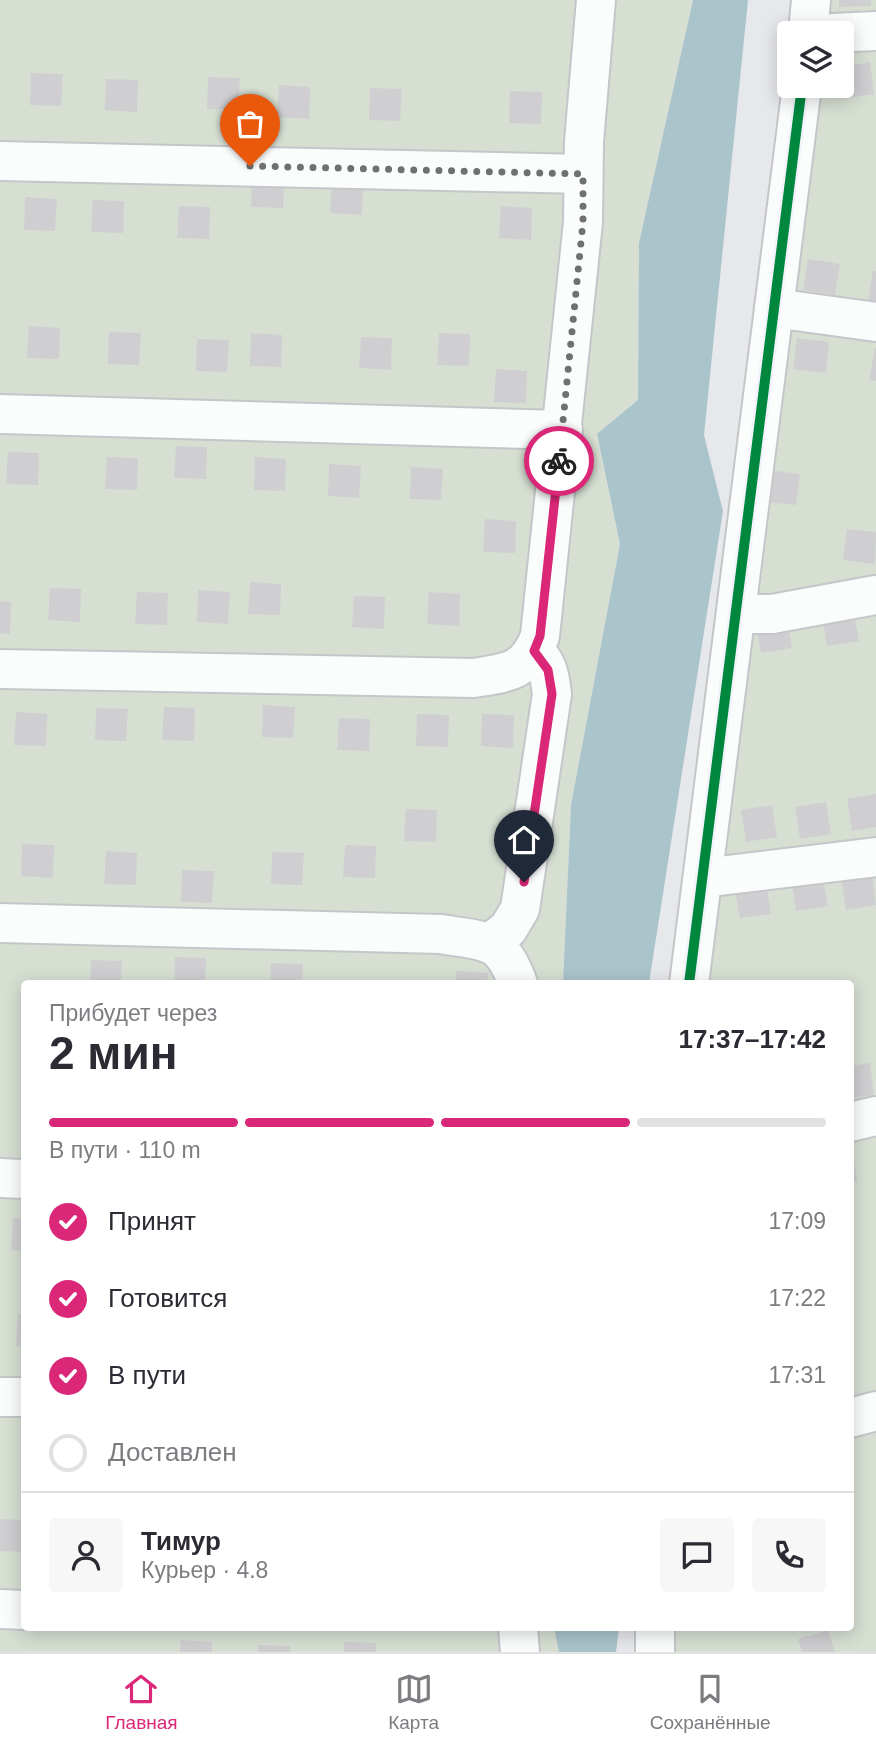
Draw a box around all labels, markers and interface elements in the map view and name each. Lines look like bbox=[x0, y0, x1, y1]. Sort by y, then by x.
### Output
map controls bbox=[777, 21, 854, 98]
button: layers bbox=[777, 21, 854, 98]
pin bbox=[220, 94, 280, 166]
icon: bag bbox=[231, 105, 269, 143]
courier bbox=[524, 426, 594, 496]
icon: bike bbox=[540, 442, 578, 480]
pin bbox=[494, 810, 554, 882]
icon: home bbox=[505, 821, 543, 859]
text: Прибудет через bbox=[49, 1000, 217, 1026]
text: 17:37–17:42 bbox=[679, 1024, 826, 1054]
text: 2 мин bbox=[49, 1027, 177, 1079]
text: В пути · 110 m bbox=[49, 1137, 201, 1163]
icon: check bbox=[49, 1203, 87, 1241]
text: Принят bbox=[108, 1206, 196, 1236]
text: 17:09 bbox=[768, 1208, 826, 1234]
icon: check bbox=[49, 1280, 87, 1318]
text: Готовится bbox=[108, 1283, 227, 1313]
text: 17:22 bbox=[768, 1285, 826, 1311]
icon: check bbox=[49, 1357, 87, 1395]
text: В пути bbox=[108, 1360, 186, 1390]
text: 17:31 bbox=[768, 1362, 826, 1388]
text: Доставлен bbox=[108, 1437, 237, 1467]
button: person bbox=[49, 1518, 123, 1592]
button: chat bbox=[660, 1518, 734, 1592]
button: phone bbox=[752, 1518, 826, 1592]
text: Тимур bbox=[141, 1526, 221, 1556]
text: Курьер · 4.8 bbox=[141, 1557, 268, 1583]
tab: Главная bbox=[105, 1670, 178, 1734]
tab: Карта bbox=[388, 1670, 439, 1734]
tab: Сохранённые bbox=[650, 1670, 771, 1734]

